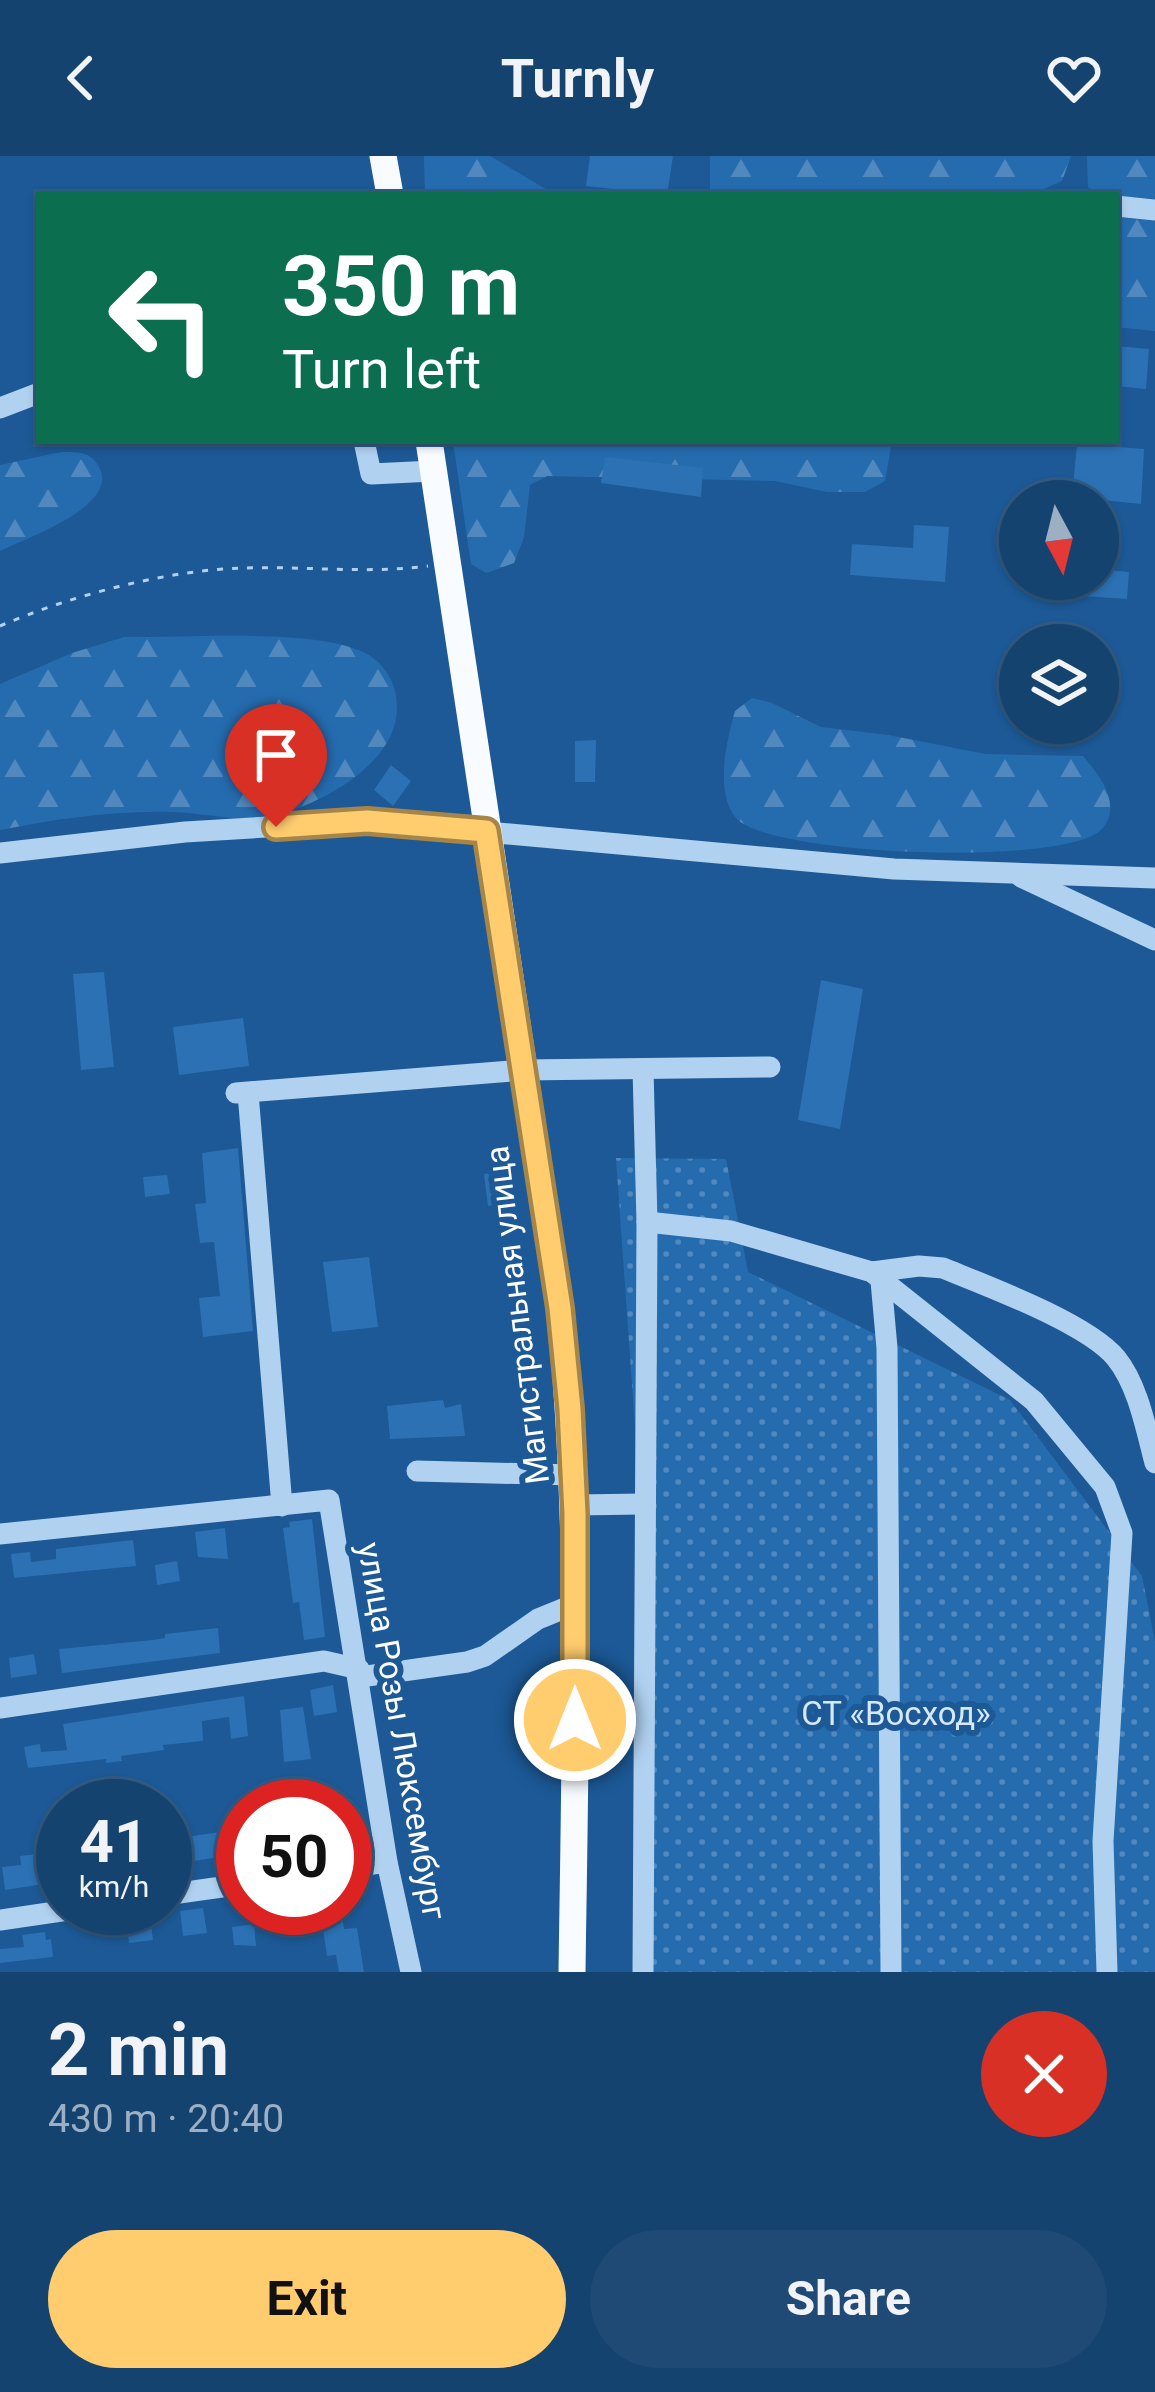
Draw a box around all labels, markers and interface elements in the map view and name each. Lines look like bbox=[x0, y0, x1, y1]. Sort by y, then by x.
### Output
icon: back bbox=[48, 45, 114, 111]
icon: heart bbox=[1041, 45, 1107, 111]
text: Turnly bbox=[501, 47, 654, 110]
text: 350 m bbox=[282, 237, 520, 336]
icon: left bbox=[84, 240, 240, 396]
text: Turn left bbox=[282, 338, 481, 401]
north arrow bbox=[999, 480, 1119, 600]
map controls bbox=[999, 480, 1119, 744]
button: layers bbox=[999, 624, 1119, 744]
pin bbox=[225, 704, 327, 827]
icon: arrive bbox=[243, 722, 309, 788]
street label: Магистральная улица bbox=[477, 1144, 557, 1486]
street label: улица Розы Люксембург bbox=[350, 1539, 454, 1923]
position arrow bbox=[512, 1657, 638, 1783]
park label: СТ «Восход» bbox=[801, 1694, 991, 1733]
speed limit sign: 50 bbox=[216, 1779, 372, 1935]
text: 41 bbox=[80, 1806, 148, 1877]
text: km/h bbox=[79, 1869, 149, 1904]
text: 2 min bbox=[48, 2008, 229, 2093]
button: close bbox=[981, 2011, 1107, 2137]
text: 430 m · 20:40 bbox=[48, 2096, 284, 2142]
button: Exit bbox=[48, 2230, 566, 2368]
button: Share bbox=[590, 2230, 1107, 2368]

